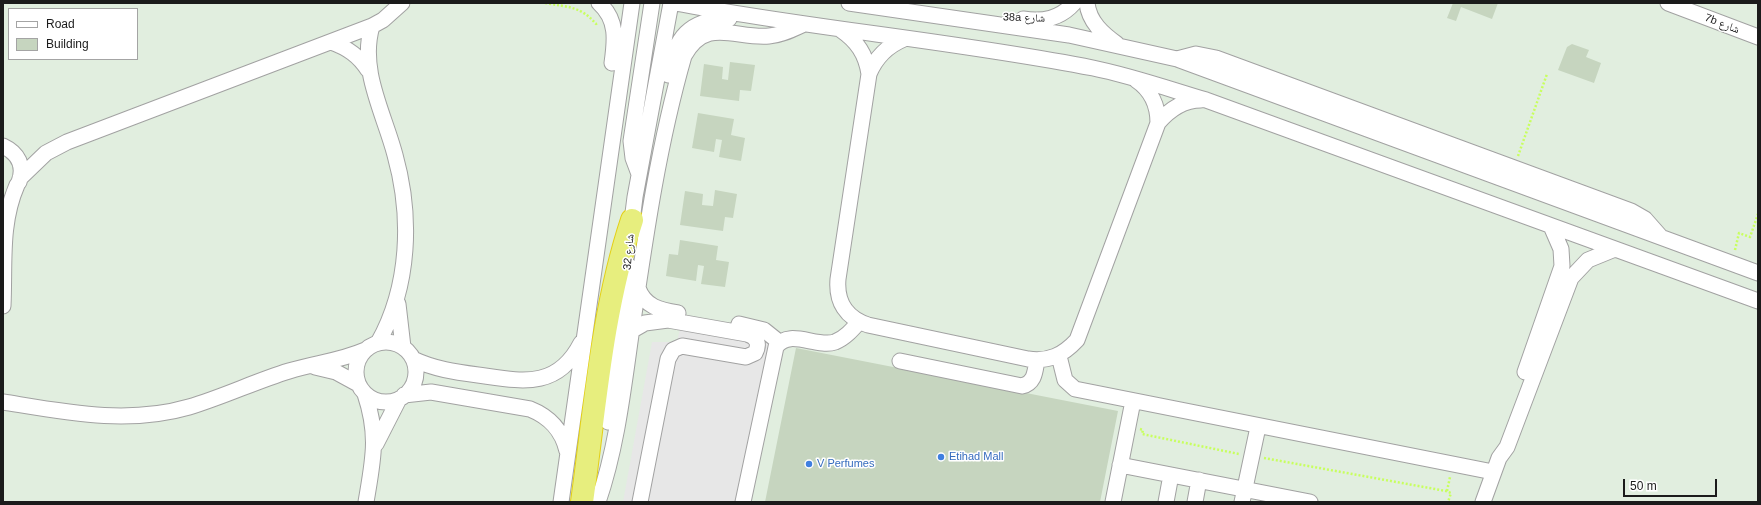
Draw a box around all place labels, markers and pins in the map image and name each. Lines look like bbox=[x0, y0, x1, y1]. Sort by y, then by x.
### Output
place label: Etihad Mall bbox=[949, 450, 1003, 464]
marker: Etihad Mall bbox=[936, 452, 946, 462]
place label: V Perfumes bbox=[817, 457, 874, 471]
marker: V Perfumes bbox=[804, 459, 814, 469]

